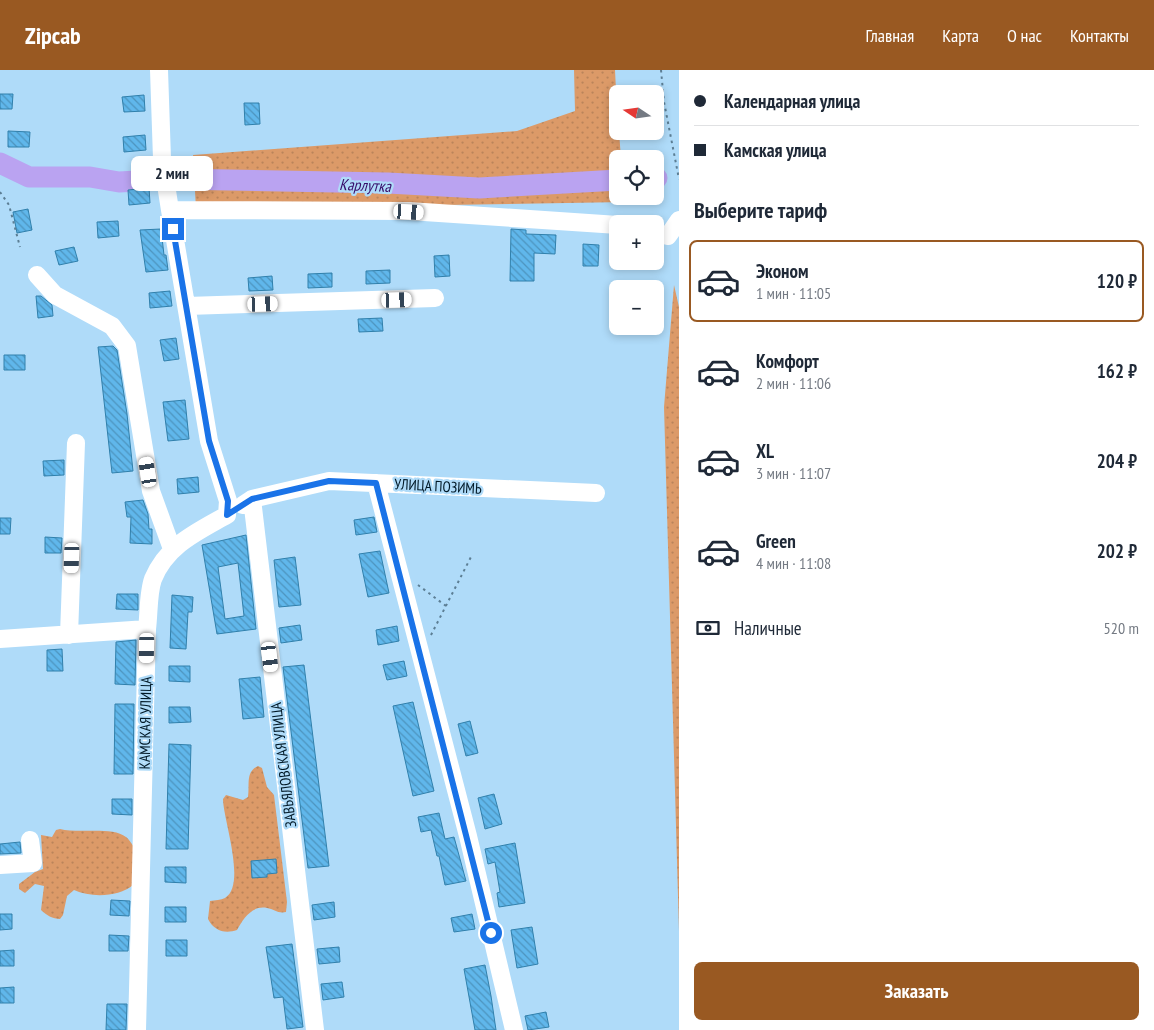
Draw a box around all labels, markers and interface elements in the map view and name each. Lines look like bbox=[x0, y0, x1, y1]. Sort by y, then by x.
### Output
text: Zipcab bbox=[25, 20, 81, 51]
text: Главная bbox=[866, 24, 914, 47]
text: Карта bbox=[942, 24, 979, 47]
text: О нас bbox=[1007, 24, 1042, 47]
text: Контакты bbox=[1070, 24, 1129, 47]
north arrow bbox=[609, 85, 664, 140]
map controls bbox=[609, 85, 664, 335]
text: Календарная улица bbox=[724, 89, 860, 113]
text: Камская улица bbox=[724, 138, 827, 162]
button: locate bbox=[609, 150, 664, 205]
callout: 2 мин bbox=[132, 156, 214, 192]
text: 2 мин bbox=[155, 163, 189, 183]
water label: Карлутка bbox=[339, 174, 393, 196]
text: Выберите тариф bbox=[694, 196, 827, 224]
car bbox=[393, 204, 424, 220]
button: + bbox=[609, 215, 664, 270]
route end bbox=[162, 218, 184, 240]
icon: car bbox=[696, 259, 741, 304]
text: Эконом bbox=[756, 259, 809, 283]
text: 120 ₽ bbox=[1097, 269, 1137, 293]
button: − bbox=[609, 280, 664, 335]
text: 1 мин · 11:05 bbox=[756, 283, 831, 303]
car bbox=[381, 292, 412, 308]
car bbox=[247, 296, 278, 312]
icon: car bbox=[696, 349, 741, 394]
text: Комфорт bbox=[756, 349, 819, 373]
text: 162 ₽ bbox=[1097, 359, 1137, 383]
text: 2 мин · 11:06 bbox=[756, 373, 831, 393]
icon: car bbox=[696, 439, 741, 484]
text: XL bbox=[756, 439, 774, 463]
text: 204 ₽ bbox=[1097, 449, 1137, 473]
car bbox=[138, 456, 157, 488]
text: 3 мин · 11:07 bbox=[756, 463, 831, 483]
street label: УЛИЦА ПОЗИМЬ bbox=[394, 474, 482, 498]
icon: car bbox=[696, 529, 741, 574]
text: Green bbox=[756, 529, 796, 553]
text: 202 ₽ bbox=[1097, 539, 1137, 563]
car bbox=[63, 543, 80, 573]
text: 4 мин · 11:08 bbox=[756, 553, 831, 573]
icon: cash bbox=[694, 614, 722, 642]
text: Наличные bbox=[734, 616, 802, 640]
text: 520 m bbox=[1104, 618, 1139, 638]
car bbox=[139, 633, 154, 663]
car bbox=[260, 641, 279, 673]
street label: КАМСКАЯ УЛИЦА bbox=[135, 676, 155, 770]
street label: ЗАВЬЯЛОВСКАЯ УЛИЦА bbox=[266, 700, 300, 829]
route start bbox=[480, 922, 502, 944]
button: Заказать bbox=[694, 962, 1139, 1020]

